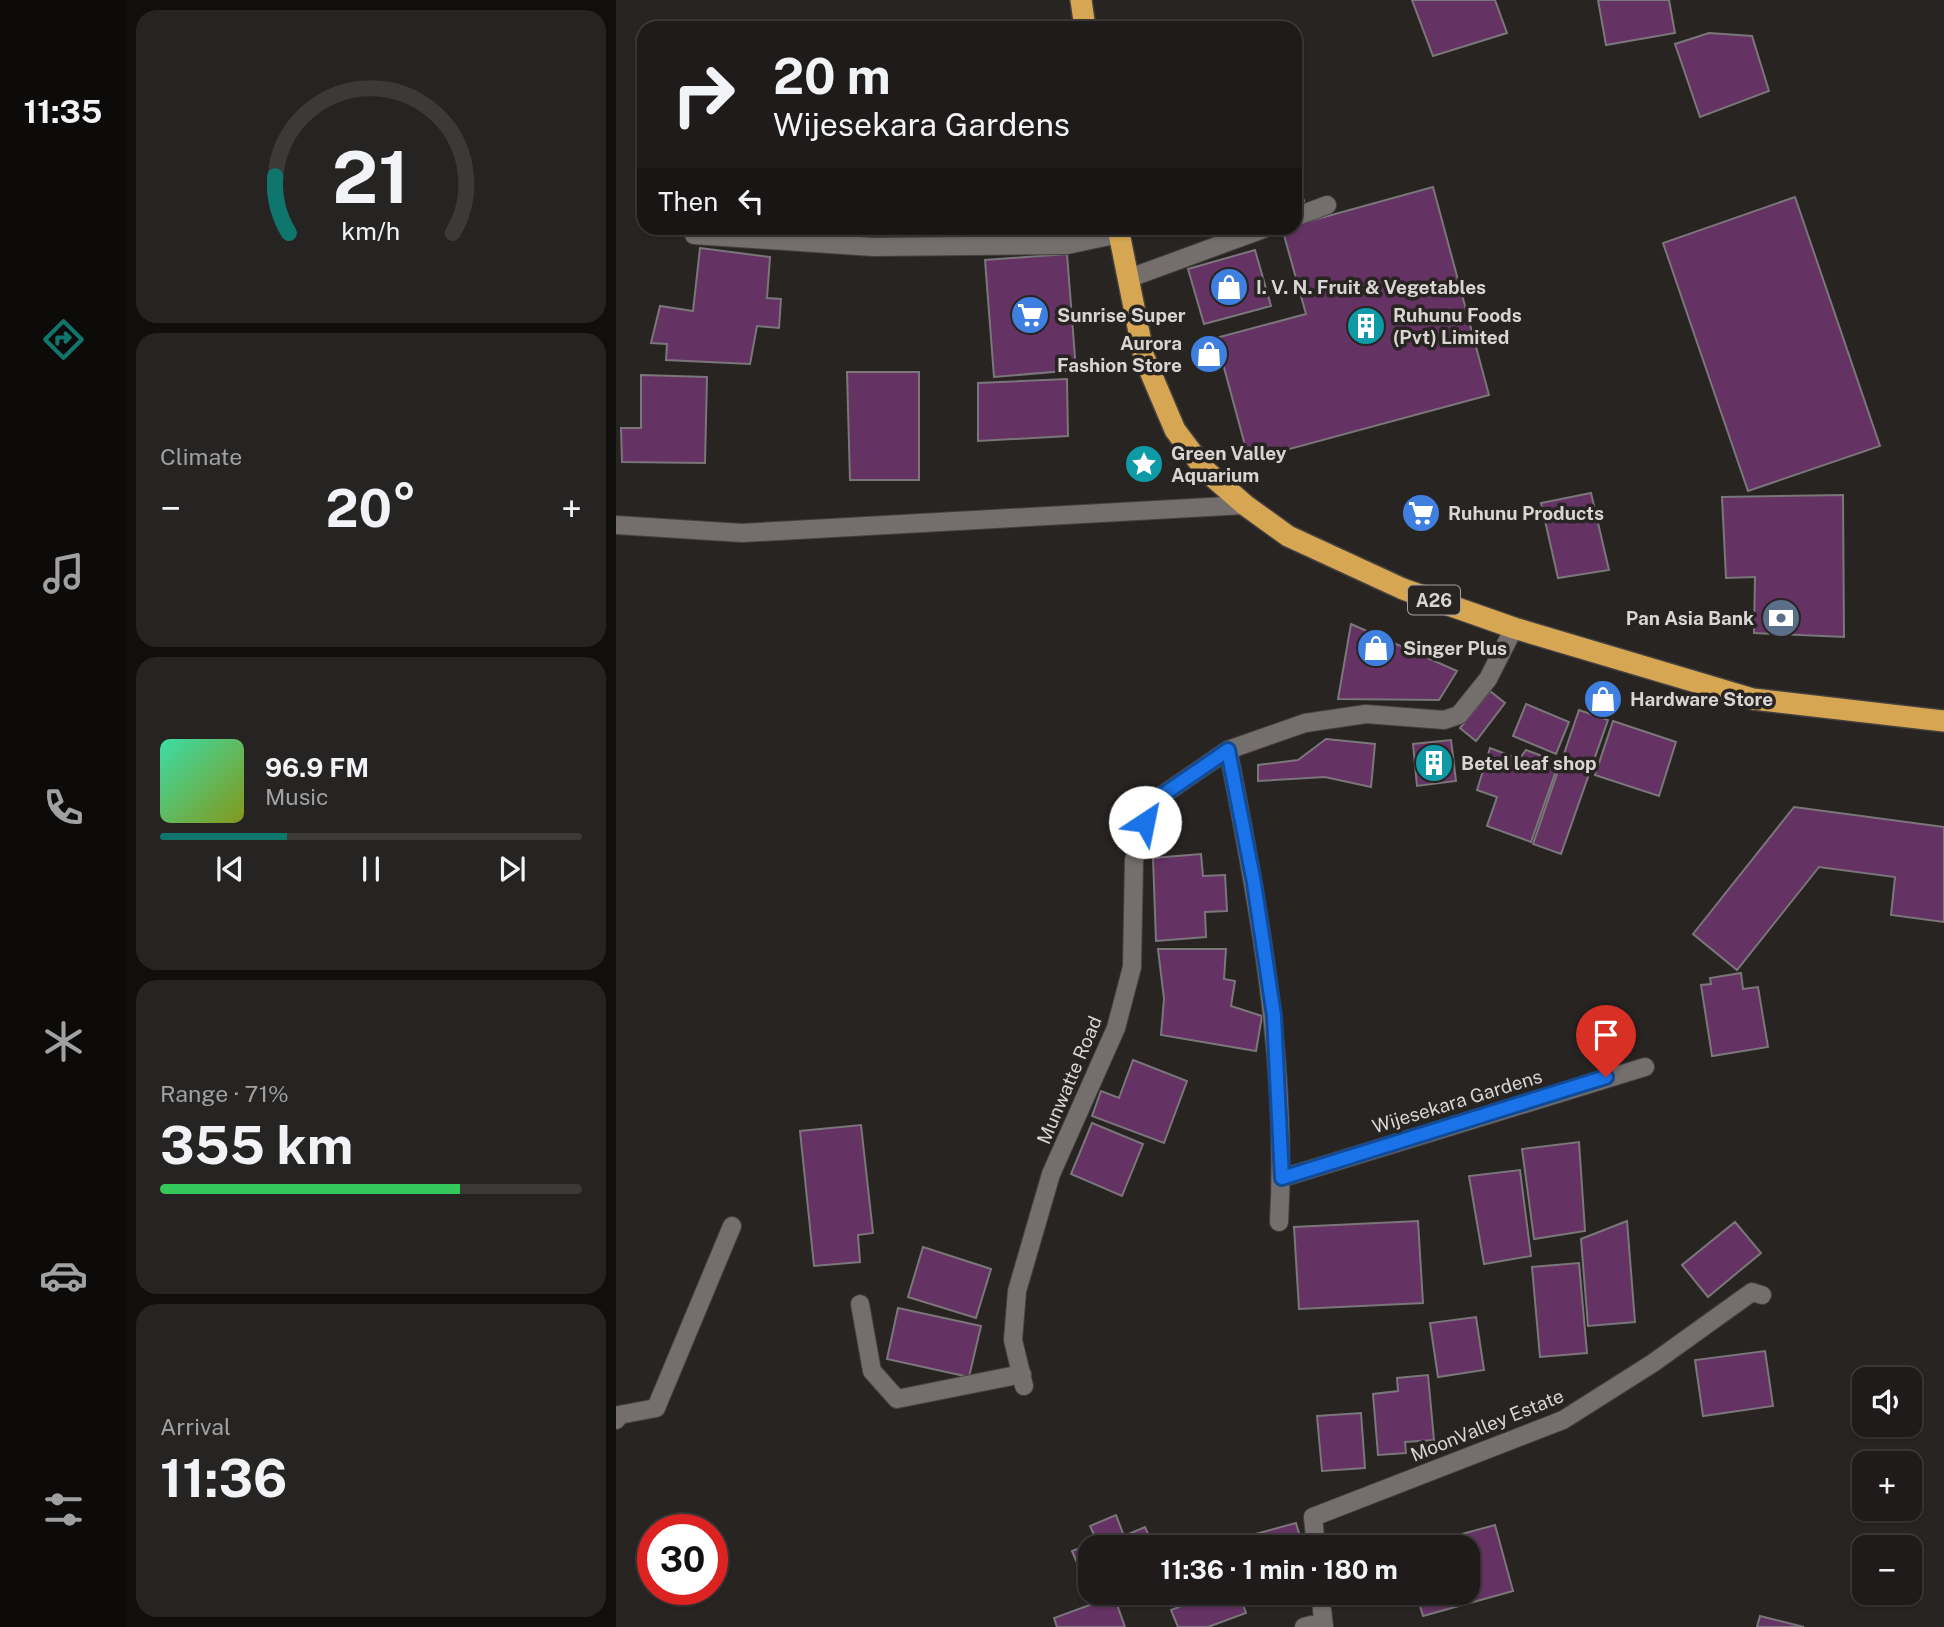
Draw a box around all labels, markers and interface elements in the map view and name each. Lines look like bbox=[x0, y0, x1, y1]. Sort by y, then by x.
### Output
text: 20 m bbox=[773, 47, 891, 105]
icon: right bbox=[658, 49, 749, 140]
text: 11:35 bbox=[24, 93, 102, 130]
text: Wijesekara Gardens bbox=[773, 106, 1070, 143]
text: 21 bbox=[332, 134, 410, 219]
icon: left bbox=[732, 182, 770, 220]
text: Then bbox=[658, 186, 718, 217]
text: km/h bbox=[342, 216, 400, 246]
shop icon: I. V. N. Fruit & Vegetables bbox=[1208, 266, 1250, 308]
place label: I. V. N. Fruit & Vegetables bbox=[1256, 276, 1486, 298]
supermarket icon: Sunrise Super bbox=[1009, 294, 1051, 336]
place label: Sunrise Super bbox=[1057, 304, 1186, 326]
place label: Ruhunu Foods (Pvt) Limited bbox=[1393, 304, 1522, 348]
building icon: Ruhunu Foods (Pvt) Limited bbox=[1345, 305, 1387, 347]
icon: directions bbox=[39, 315, 88, 364]
place label: Aurora Fashion Store bbox=[1057, 332, 1182, 376]
shop icon: Aurora Fashion Store bbox=[1188, 333, 1230, 375]
place label: Green Valley Aquarium bbox=[1171, 442, 1287, 486]
text: Climate bbox=[160, 443, 242, 470]
place icon: Green Valley Aquarium bbox=[1123, 443, 1165, 485]
text: 20° bbox=[325, 478, 417, 539]
text: − bbox=[160, 486, 181, 531]
text: + bbox=[561, 486, 582, 531]
supermarket icon: Ruhunu Products bbox=[1400, 492, 1442, 534]
place label: Ruhunu Products bbox=[1448, 502, 1604, 524]
icon: music bbox=[39, 549, 88, 598]
road number: A26 bbox=[1408, 586, 1460, 614]
bank icon: Pan Asia Bank bbox=[1760, 597, 1802, 639]
place label: Pan Asia Bank bbox=[1626, 607, 1754, 629]
shop icon: Singer Plus bbox=[1355, 627, 1397, 669]
place label: Singer Plus bbox=[1403, 637, 1507, 659]
shop icon: Hardware Store bbox=[1582, 678, 1624, 720]
place label: Hardware Store bbox=[1630, 688, 1773, 710]
building icon: Betel leaf shop bbox=[1413, 742, 1455, 784]
text: 96.9 FM bbox=[265, 752, 369, 783]
place label: Betel leaf shop bbox=[1461, 752, 1597, 774]
icon: phone bbox=[39, 783, 88, 832]
text: Music bbox=[265, 783, 329, 810]
position arrow bbox=[1108, 785, 1182, 859]
icon: previous bbox=[211, 850, 249, 888]
icon: pause bbox=[352, 850, 390, 888]
icon: next bbox=[493, 850, 531, 888]
pin bbox=[1576, 1005, 1636, 1077]
street label: Munwatte Road bbox=[1032, 1013, 1106, 1147]
icon: arrive bbox=[1587, 1016, 1625, 1054]
icon: climate bbox=[39, 1017, 88, 1066]
street label: Wijesekara Gardens bbox=[1369, 1065, 1545, 1137]
text: Range · 71% bbox=[160, 1080, 289, 1107]
text: 355 km bbox=[160, 1115, 353, 1176]
icon: car bbox=[39, 1251, 88, 1300]
map controls bbox=[1852, 1367, 1922, 1605]
button: sound bbox=[1852, 1367, 1922, 1437]
street label: MoonValley Estate bbox=[1407, 1384, 1567, 1466]
text: Arrival bbox=[160, 1413, 231, 1440]
text: 11:36 bbox=[160, 1448, 287, 1509]
button: + bbox=[1852, 1451, 1922, 1521]
icon: filters bbox=[39, 1485, 88, 1534]
speed limit sign: 30 bbox=[637, 1514, 728, 1605]
button: − bbox=[1852, 1535, 1922, 1605]
text: 11:36 · 1 min · 180 m bbox=[1160, 1554, 1398, 1585]

